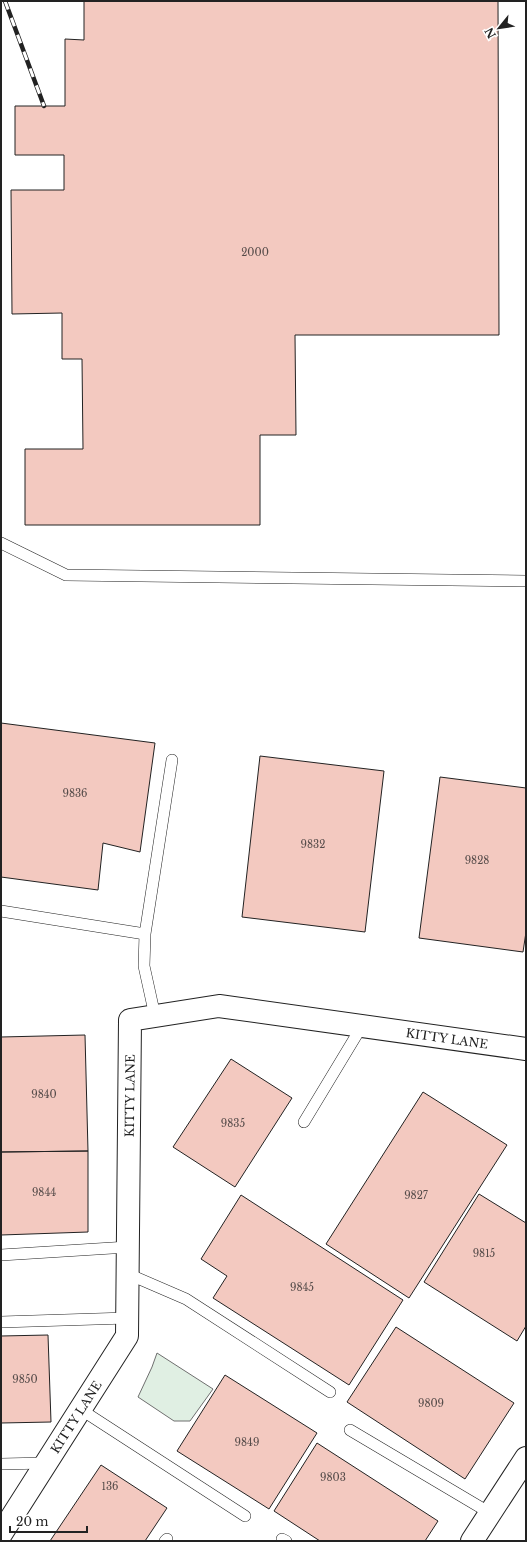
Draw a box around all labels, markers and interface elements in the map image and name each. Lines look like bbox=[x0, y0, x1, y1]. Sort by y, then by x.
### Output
north arrow bbox=[479, 8, 519, 48]
text: N bbox=[481, 24, 499, 41]
house number: 2000 bbox=[241, 246, 269, 259]
house number: 9836 bbox=[62, 787, 88, 800]
house number: 9832 bbox=[301, 838, 325, 851]
house number: 9828 bbox=[465, 854, 489, 867]
street label: KITTY LANE bbox=[405, 1025, 489, 1051]
street label: KITTY LANE bbox=[121, 1054, 137, 1137]
house number: 9840 bbox=[31, 1088, 57, 1101]
house number: 9835 bbox=[221, 1117, 245, 1130]
house number: 9844 bbox=[32, 1186, 56, 1199]
house number: 9827 bbox=[404, 1189, 429, 1202]
house number: 9815 bbox=[473, 1247, 496, 1260]
house number: 9845 bbox=[290, 1281, 314, 1294]
house number: 9850 bbox=[12, 1373, 38, 1386]
street label: KITTY LANE bbox=[47, 1377, 104, 1456]
house number: 9809 bbox=[418, 1397, 444, 1410]
house number: 9849 bbox=[235, 1436, 259, 1449]
house number: 9803 bbox=[320, 1471, 346, 1484]
house number: 136 bbox=[101, 1480, 119, 1493]
scale bar bbox=[10, 1508, 87, 1534]
text: 20 m bbox=[16, 1514, 48, 1529]

